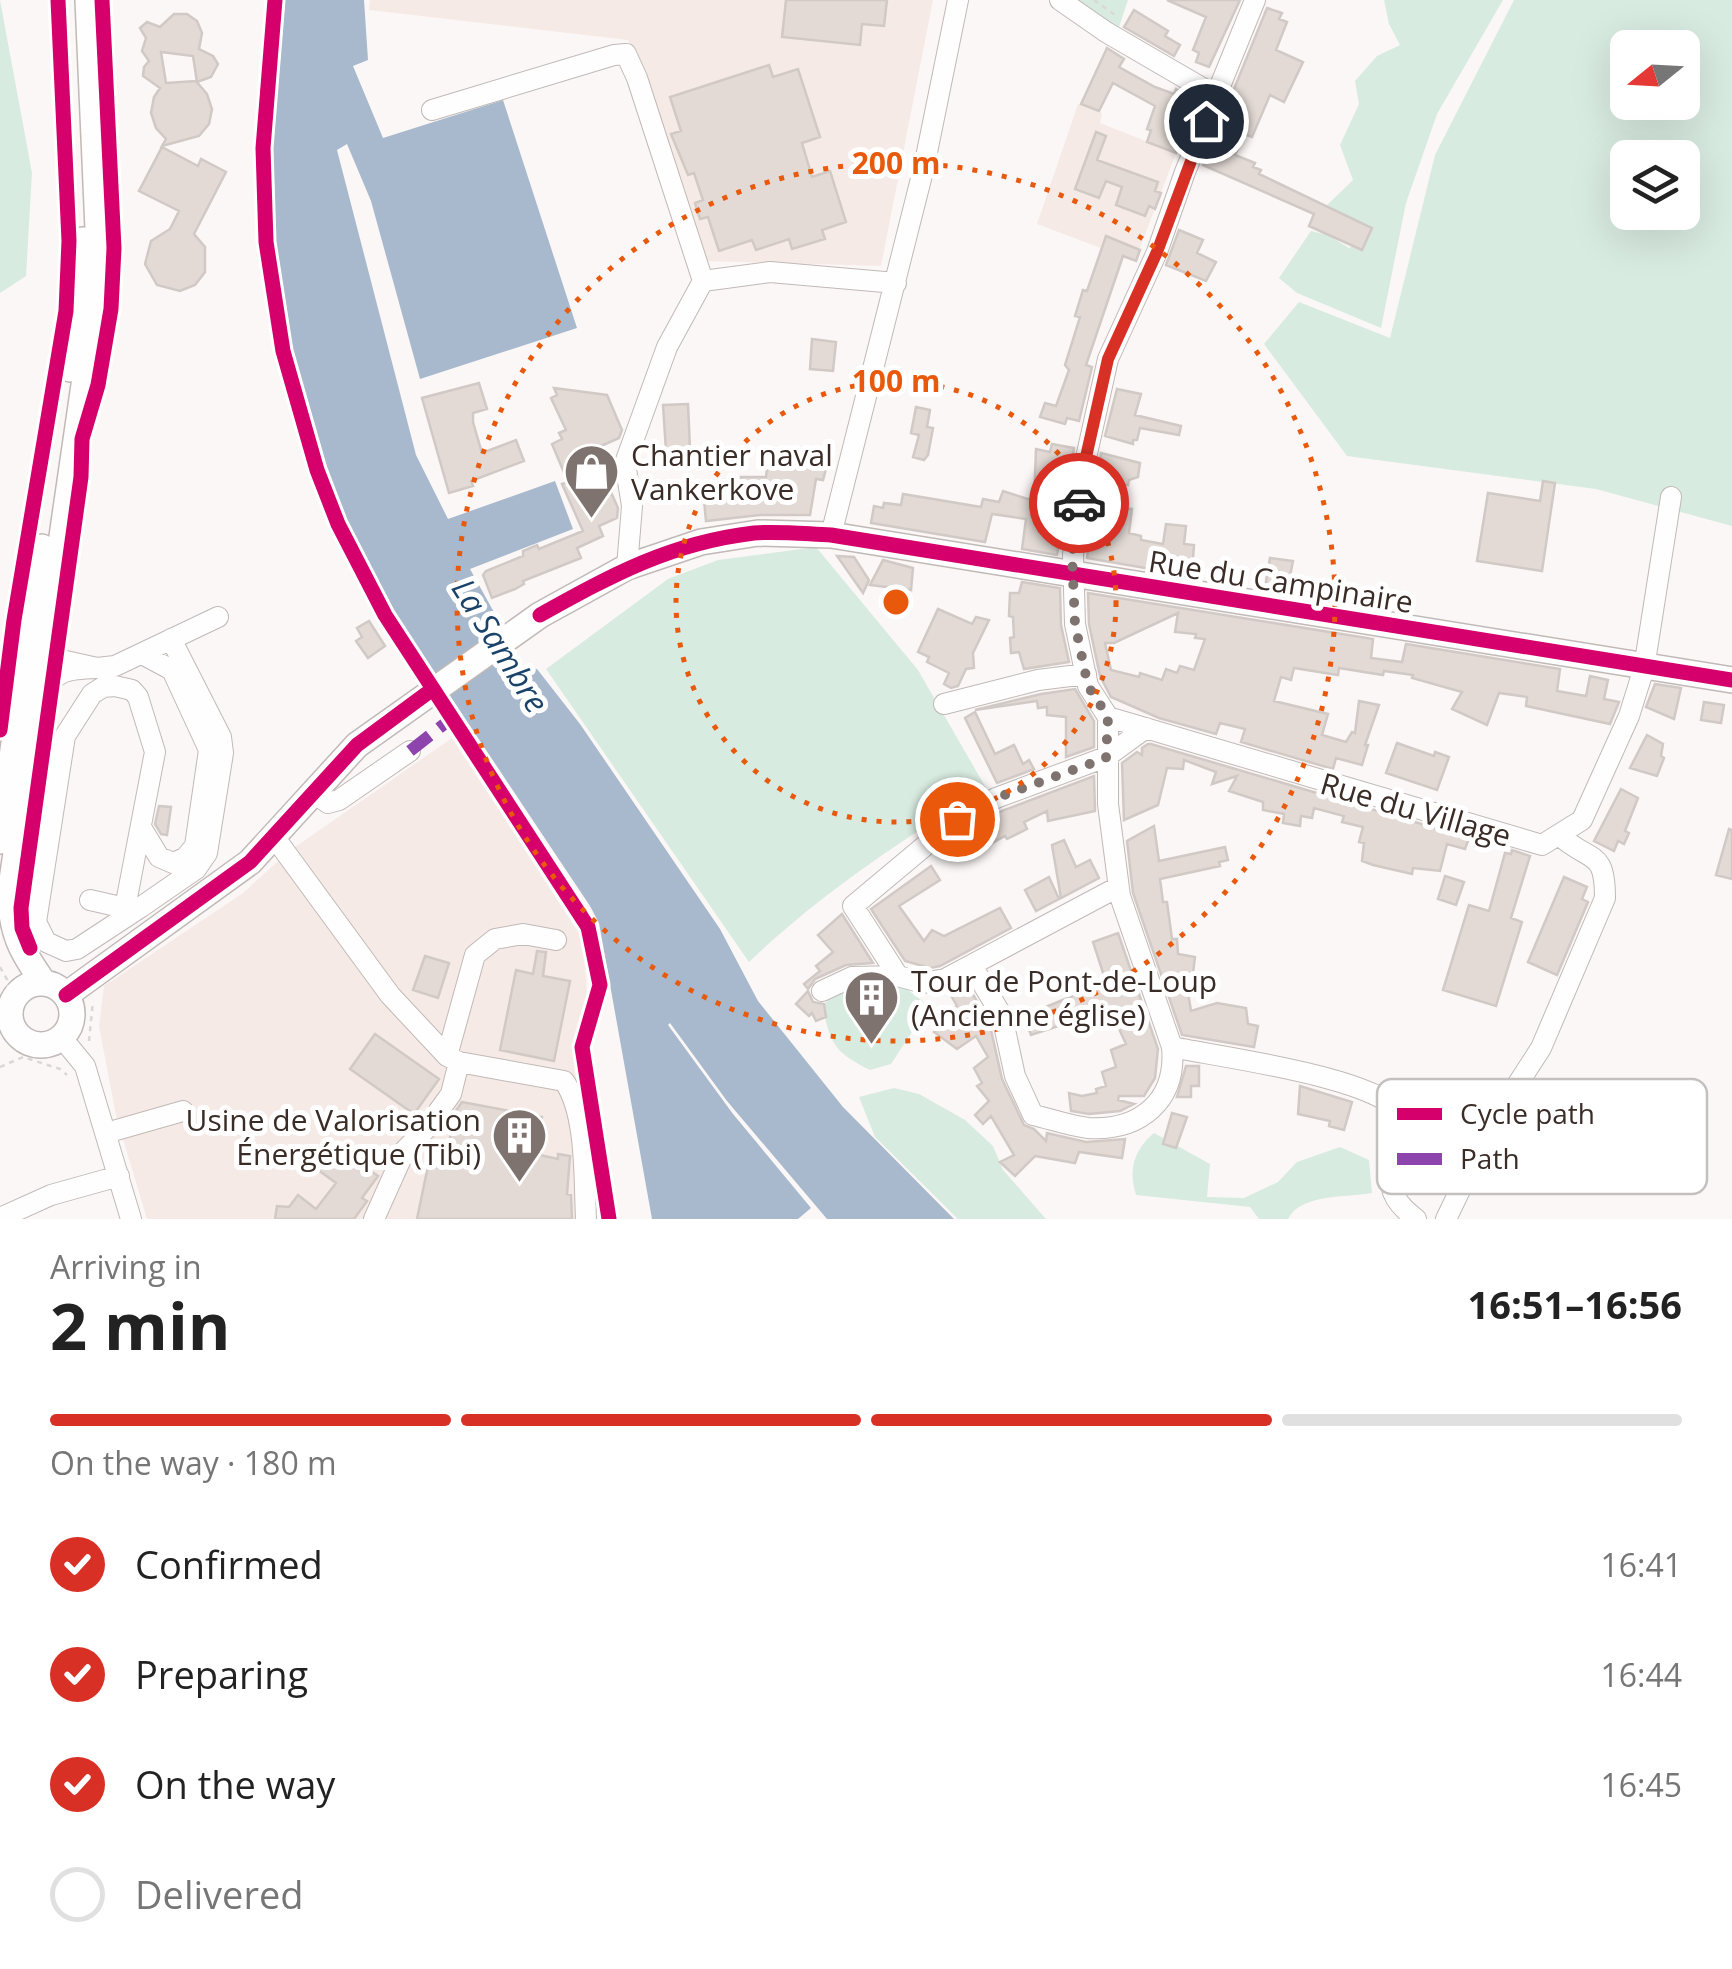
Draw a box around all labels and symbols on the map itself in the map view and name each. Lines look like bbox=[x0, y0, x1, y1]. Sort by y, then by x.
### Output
north arrow bbox=[1610, 30, 1700, 120]
pin bbox=[1164, 79, 1249, 164]
text: 200 m bbox=[852, 142, 940, 183]
text: 100 m bbox=[852, 360, 940, 401]
place label: Chantier naval Vankerkove bbox=[631, 434, 833, 509]
shop icon: Chantier naval Vankerkove bbox=[562, 441, 622, 520]
courier bbox=[1029, 453, 1129, 553]
street label: Rue du Campinaire bbox=[1146, 540, 1416, 622]
water label: La Sambre bbox=[443, 570, 559, 720]
centre of rings bbox=[878, 584, 914, 620]
street label: Rue du Village bbox=[1316, 762, 1516, 856]
pin bbox=[915, 777, 1000, 862]
place label: Tour de Pont-de-Loup (Ancienne église) bbox=[911, 960, 1217, 1035]
building icon: Tour de Pont-de-Loup (Ancienne église) bbox=[842, 967, 902, 1046]
legend bbox=[1377, 1079, 1707, 1194]
text: Cycle path bbox=[1460, 1094, 1595, 1132]
place label: Usine de Valorisation Énergétique (Tibi) bbox=[186, 1099, 481, 1174]
building icon: Usine de Valorisation Énergétique (Tibi) bbox=[490, 1106, 550, 1185]
text: Path bbox=[1460, 1139, 1520, 1177]

